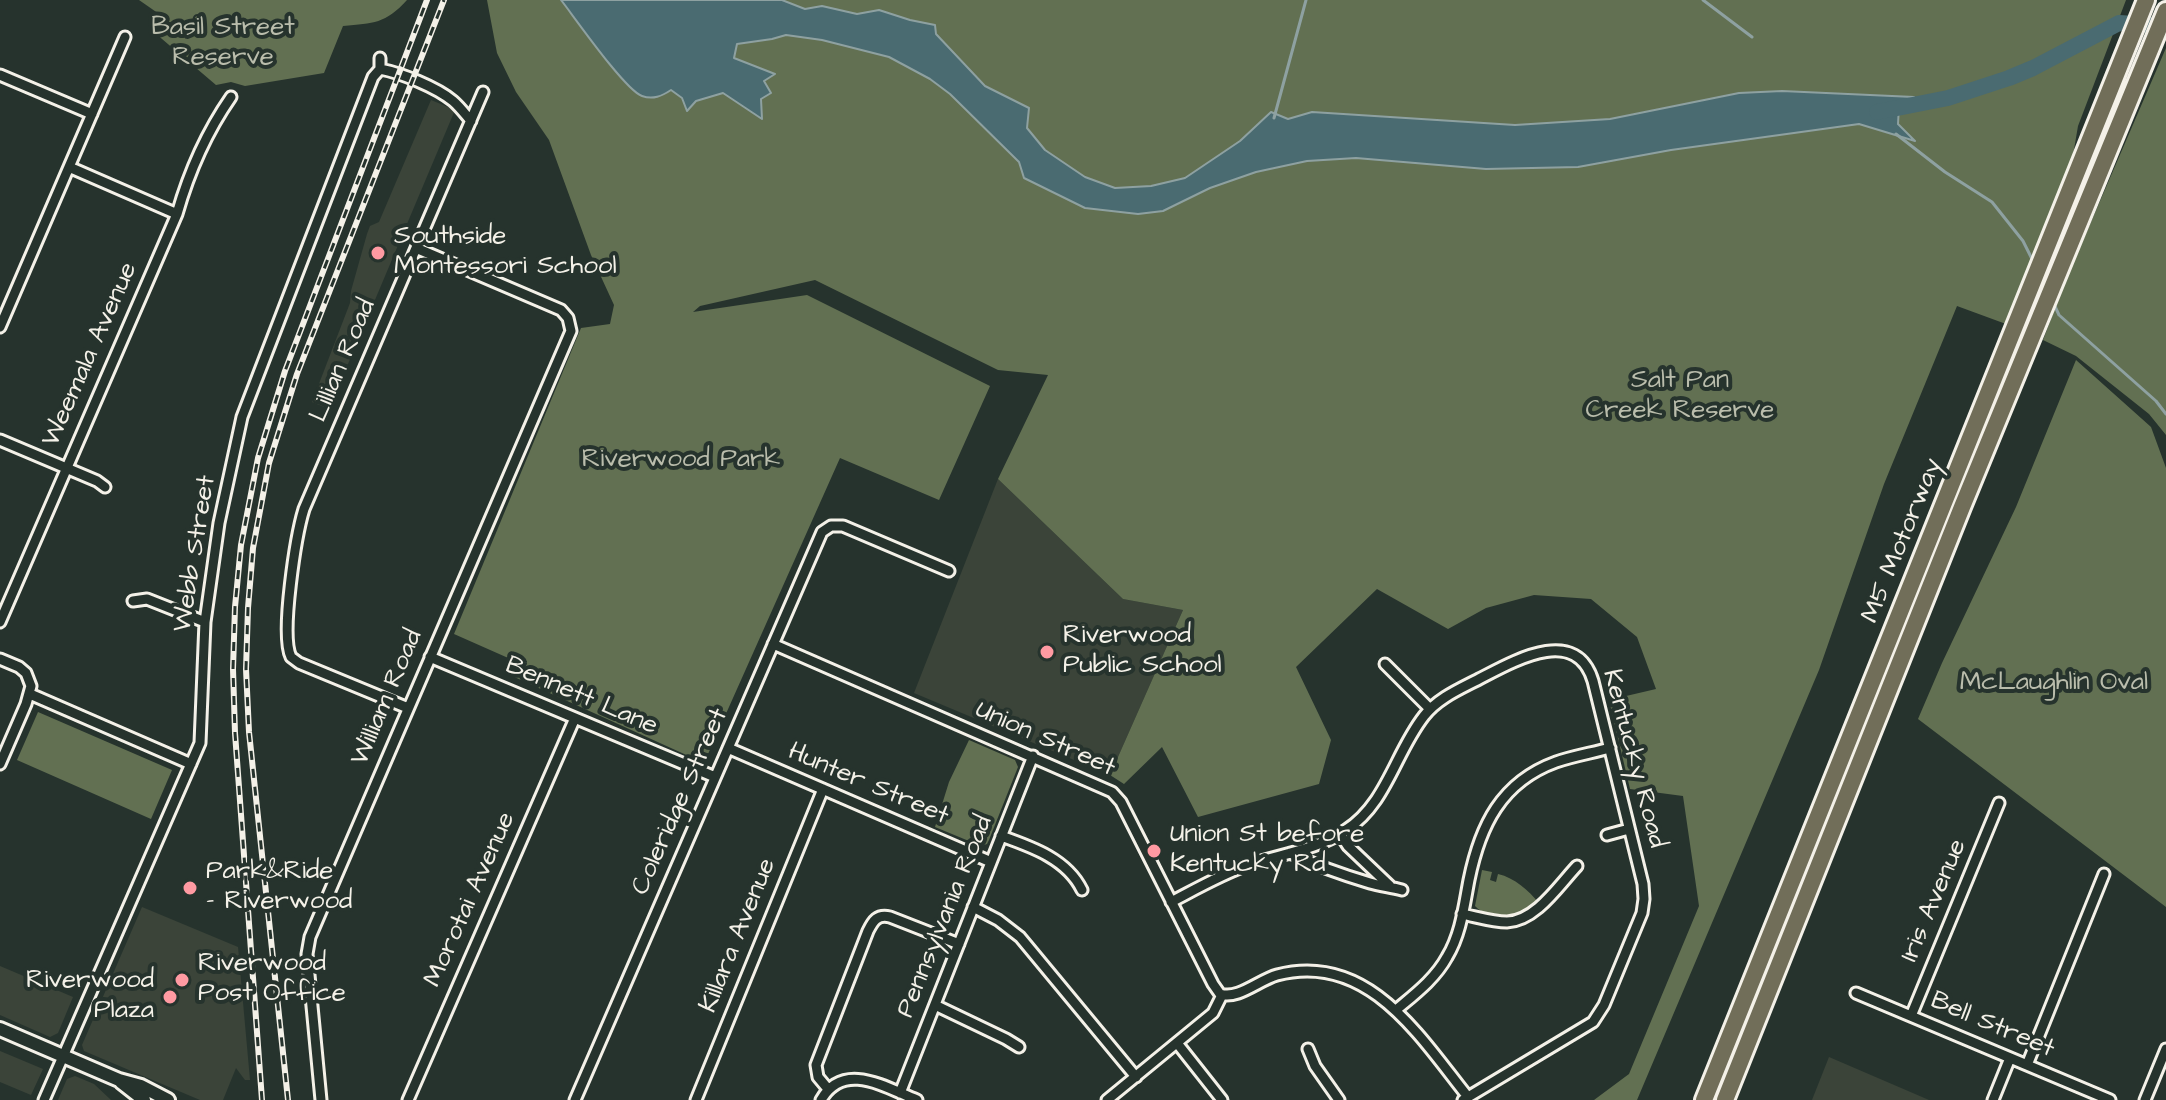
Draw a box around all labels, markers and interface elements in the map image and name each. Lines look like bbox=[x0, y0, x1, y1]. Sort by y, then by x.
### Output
park label: Basil Street Reserve bbox=[151, 13, 295, 74]
place label: Southside Montessori School bbox=[394, 222, 616, 284]
marker: Southside Montessori School bbox=[369, 244, 387, 262]
street label: Weemala Avenue bbox=[36, 258, 146, 452]
street label: Lillian Road bbox=[304, 295, 384, 427]
park label: Salt Pan Creek Reserve bbox=[1586, 366, 1774, 428]
park label: Riverwood Park bbox=[582, 445, 780, 477]
street label: M5 Motorway bbox=[1856, 454, 1950, 628]
street label: Webb Street bbox=[168, 473, 224, 635]
place label: Riverwood Public School bbox=[1063, 621, 1222, 682]
street label: William Road bbox=[345, 626, 431, 770]
marker: Riverwood Public School bbox=[1038, 643, 1056, 661]
street label: Bennett Lane bbox=[500, 651, 662, 743]
street label: Kentucky Road bbox=[1594, 666, 1672, 852]
park label: McLaughlin Oval bbox=[1960, 668, 2148, 700]
street label: Union Street bbox=[970, 695, 1120, 785]
street label: Coleridge Street bbox=[626, 704, 736, 900]
street label: Hunter Street bbox=[783, 737, 953, 833]
street label: Morotai Avenue bbox=[419, 808, 523, 992]
street label: Pennsylvania Road bbox=[891, 811, 1001, 1023]
place label: Union St before Kentucky Rd bbox=[1170, 820, 1364, 882]
street label: Iris Avenue bbox=[1895, 835, 1975, 967]
marker: Union St before Kentucky Rd bbox=[1145, 842, 1163, 860]
street label: Killara Avenue bbox=[694, 854, 784, 1018]
place label: Park&Ride - Riverwood bbox=[206, 857, 352, 918]
marker: Park&Ride - Riverwood bbox=[181, 879, 199, 897]
place label: Riverwood Post Office bbox=[198, 949, 346, 1010]
place label: Riverwood Plaza bbox=[26, 966, 154, 1028]
marker: Riverwood Post Office bbox=[173, 971, 191, 989]
street label: Bell Street bbox=[1925, 986, 2059, 1066]
marker: Riverwood Plaza bbox=[161, 988, 179, 1006]

